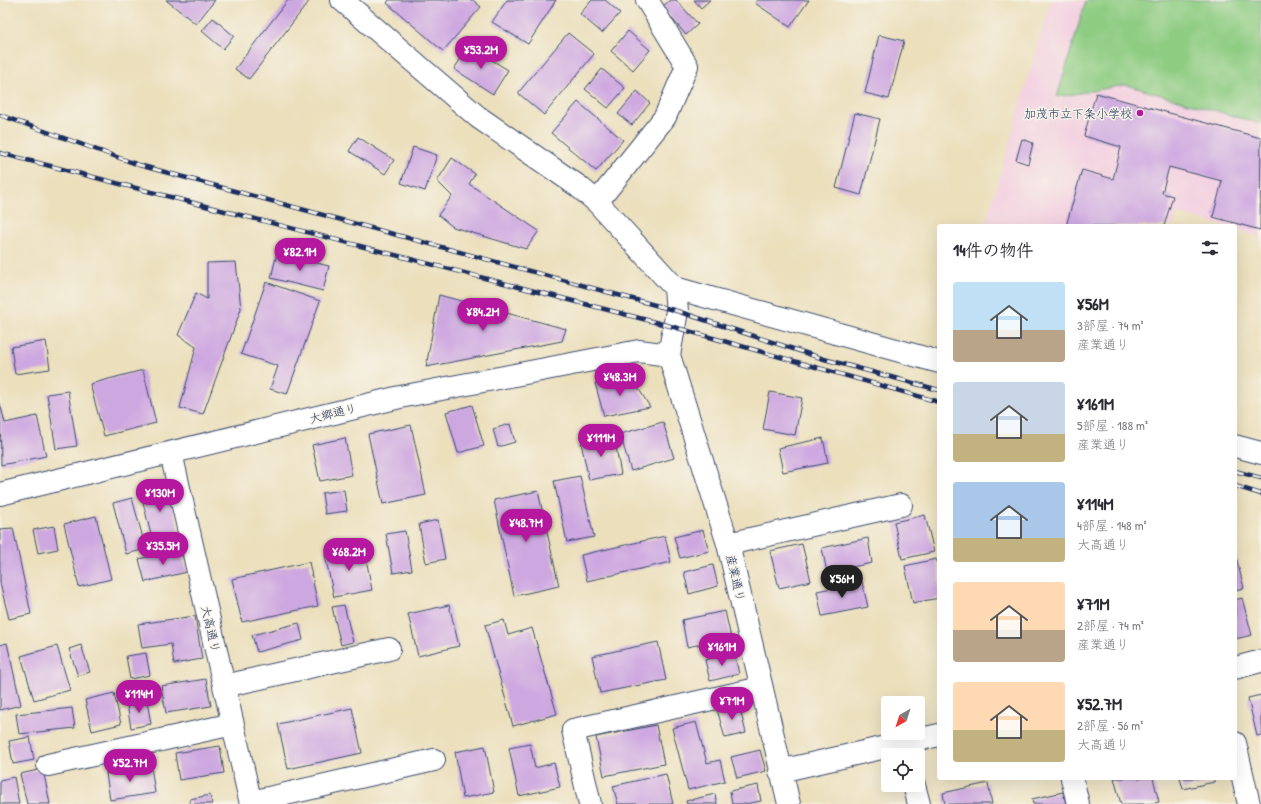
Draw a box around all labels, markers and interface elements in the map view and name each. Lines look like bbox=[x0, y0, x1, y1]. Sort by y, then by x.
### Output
pin: ¥53.2M bbox=[448, 36, 514, 70]
text: ¥53.2M bbox=[464, 40, 498, 58]
place label: 加茂市立下条小学校 bbox=[1024, 105, 1132, 122]
marker: 加茂市立下条小学校 bbox=[1135, 108, 1145, 118]
icon: filters bbox=[1199, 237, 1221, 259]
pin: ¥82.1M bbox=[267, 238, 333, 272]
text: 14件の物件 bbox=[953, 238, 1034, 261]
text: ¥82.1M bbox=[284, 242, 316, 260]
text: ¥56M bbox=[1077, 292, 1109, 315]
pin: ¥84.2M bbox=[450, 298, 516, 332]
icon: home bbox=[985, 298, 1033, 346]
text: ¥84.2M bbox=[466, 302, 500, 320]
text: 3部屋 · 74 m² bbox=[1077, 316, 1144, 334]
text: 産業通り bbox=[1077, 335, 1129, 353]
pin: ¥48.3M bbox=[587, 363, 653, 397]
text: ¥48.3M bbox=[604, 367, 636, 385]
text: ¥161M bbox=[1077, 392, 1114, 415]
icon: home bbox=[985, 398, 1033, 446]
street label: 大郷通り bbox=[308, 399, 358, 427]
text: 5部屋 · 188 m² bbox=[1077, 416, 1148, 434]
pin: ¥111M bbox=[573, 424, 629, 458]
text: ¥111M bbox=[587, 428, 615, 446]
text: 産業通り bbox=[1077, 435, 1129, 453]
pin: ¥130M bbox=[132, 479, 188, 513]
text: ¥130M bbox=[145, 483, 175, 501]
text: ¥114M bbox=[1077, 492, 1114, 515]
icon: home bbox=[985, 498, 1033, 546]
pin: ¥48.7M bbox=[493, 509, 559, 543]
text: ¥48.7M bbox=[509, 513, 543, 531]
text: 4部屋 · 148 m² bbox=[1077, 516, 1147, 534]
pin: ¥35.5M bbox=[130, 532, 196, 566]
text: 大高通り bbox=[1077, 535, 1129, 553]
text: ¥35.5M bbox=[146, 536, 180, 554]
pin: ¥68.2M bbox=[316, 538, 382, 572]
text: ¥68.2M bbox=[332, 542, 366, 560]
street label: 産業通り bbox=[722, 553, 750, 603]
pin: ¥56M bbox=[818, 565, 866, 599]
text: ¥56M bbox=[830, 569, 854, 587]
text: ¥71M bbox=[1077, 592, 1110, 615]
icon: home bbox=[985, 598, 1033, 646]
street label: 大高通り bbox=[197, 604, 225, 654]
text: 2部屋 · 74 m² bbox=[1077, 616, 1144, 634]
pin: ¥161M bbox=[694, 633, 750, 667]
text: 産業通り bbox=[1077, 635, 1129, 653]
text: ¥161M bbox=[708, 637, 736, 655]
pin: ¥114M bbox=[111, 680, 167, 714]
text: ¥114M bbox=[125, 684, 153, 702]
pin: ¥71M bbox=[708, 687, 756, 721]
text: ¥71M bbox=[720, 691, 744, 709]
text: ¥52.7M bbox=[1077, 692, 1122, 715]
north arrow bbox=[881, 696, 925, 740]
map controls bbox=[881, 696, 925, 792]
icon: home bbox=[985, 698, 1033, 746]
text: 2部屋 · 56 m² bbox=[1077, 716, 1143, 734]
text: 大高通り bbox=[1077, 735, 1129, 753]
button: locate bbox=[881, 748, 925, 792]
pin: ¥52.7M bbox=[97, 749, 163, 783]
text: ¥52.7M bbox=[113, 753, 147, 771]

